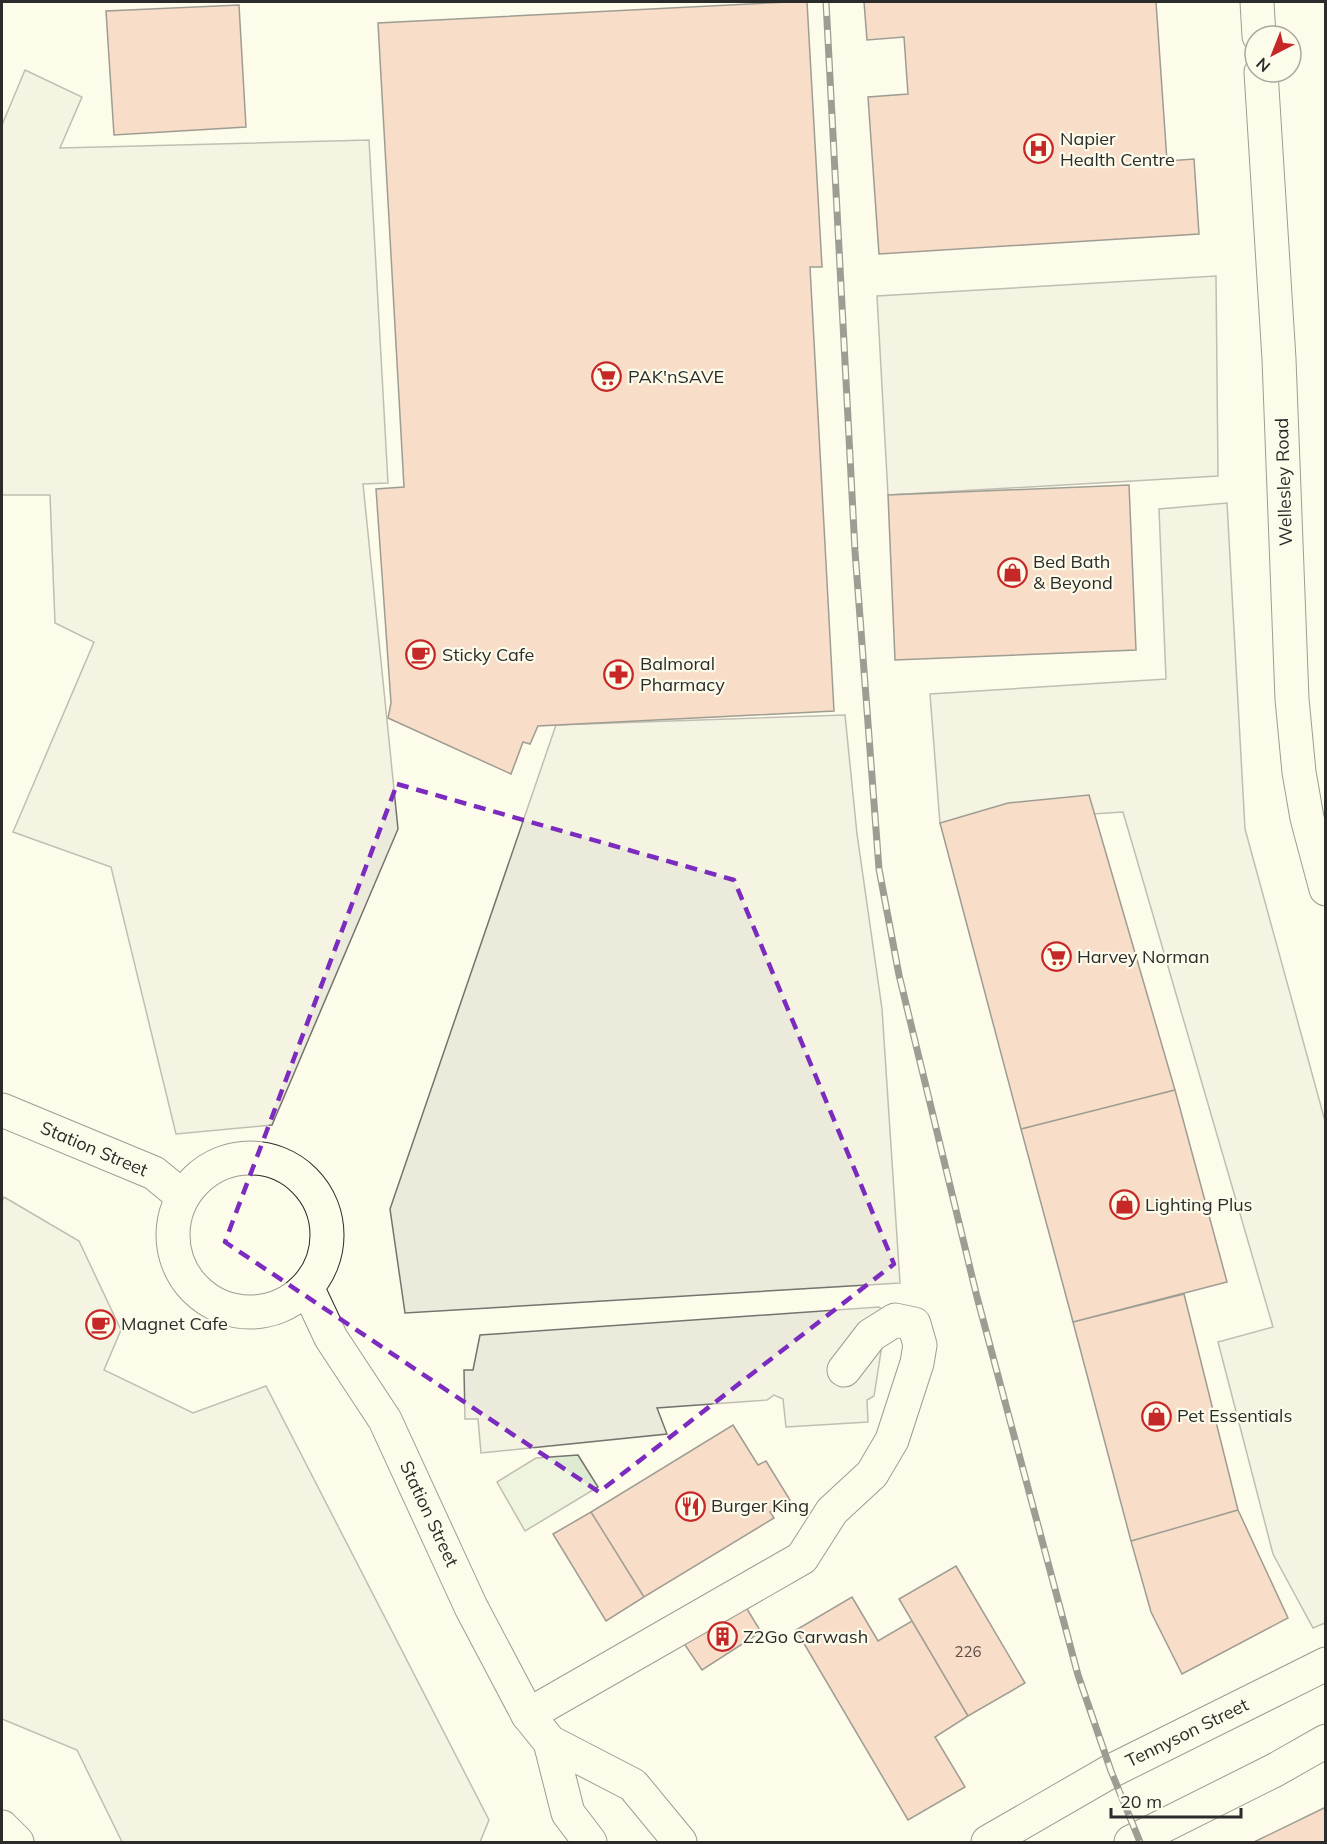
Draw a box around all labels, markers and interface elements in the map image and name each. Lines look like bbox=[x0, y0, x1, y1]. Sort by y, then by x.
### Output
north arrow bbox=[1243, 24, 1303, 84]
text: N bbox=[1252, 54, 1274, 77]
place label: Napier Health Centre bbox=[1060, 127, 1175, 171]
hospital icon: Napier Health Centre bbox=[1023, 133, 1055, 165]
supermarket icon: PAK'nSAVE bbox=[591, 361, 623, 393]
place label: PAK'nSAVE bbox=[628, 365, 724, 388]
street label: Wellesley Road bbox=[1270, 417, 1297, 547]
place label: Bed Bath & Beyond bbox=[1033, 550, 1113, 594]
shop icon: Bed Bath & Beyond bbox=[996, 556, 1028, 588]
cafe icon: Sticky Cafe bbox=[405, 639, 437, 671]
place label: Sticky Cafe bbox=[442, 643, 534, 666]
place label: Balmoral Pharmacy bbox=[640, 652, 725, 696]
pharmacy icon: Balmoral Pharmacy bbox=[603, 658, 635, 690]
supermarket icon: Harvey Norman bbox=[1040, 941, 1072, 973]
place label: Harvey Norman bbox=[1077, 945, 1209, 968]
street label: Station Street bbox=[37, 1116, 151, 1181]
shop icon: Lighting Plus bbox=[1108, 1189, 1140, 1221]
place label: Lighting Plus bbox=[1145, 1193, 1253, 1216]
cafe icon: Magnet Cafe bbox=[84, 1308, 116, 1340]
place label: Magnet Cafe bbox=[121, 1312, 228, 1335]
shop icon: Pet Essentials bbox=[1140, 1400, 1172, 1432]
place label: Pet Essentials bbox=[1177, 1404, 1292, 1427]
street label: Station Street bbox=[395, 1457, 464, 1570]
restaurant icon: Burger King bbox=[674, 1490, 706, 1522]
place label: Burger King bbox=[711, 1494, 809, 1517]
building icon: Z2Go Carwash bbox=[706, 1621, 738, 1653]
place label: Z2Go Carwash bbox=[743, 1625, 868, 1648]
house number: 226 bbox=[954, 1642, 982, 1661]
street label: Tennyson Street bbox=[1122, 1693, 1252, 1772]
scale bar bbox=[1111, 1781, 1242, 1819]
text: 20 m bbox=[1120, 1790, 1162, 1813]

